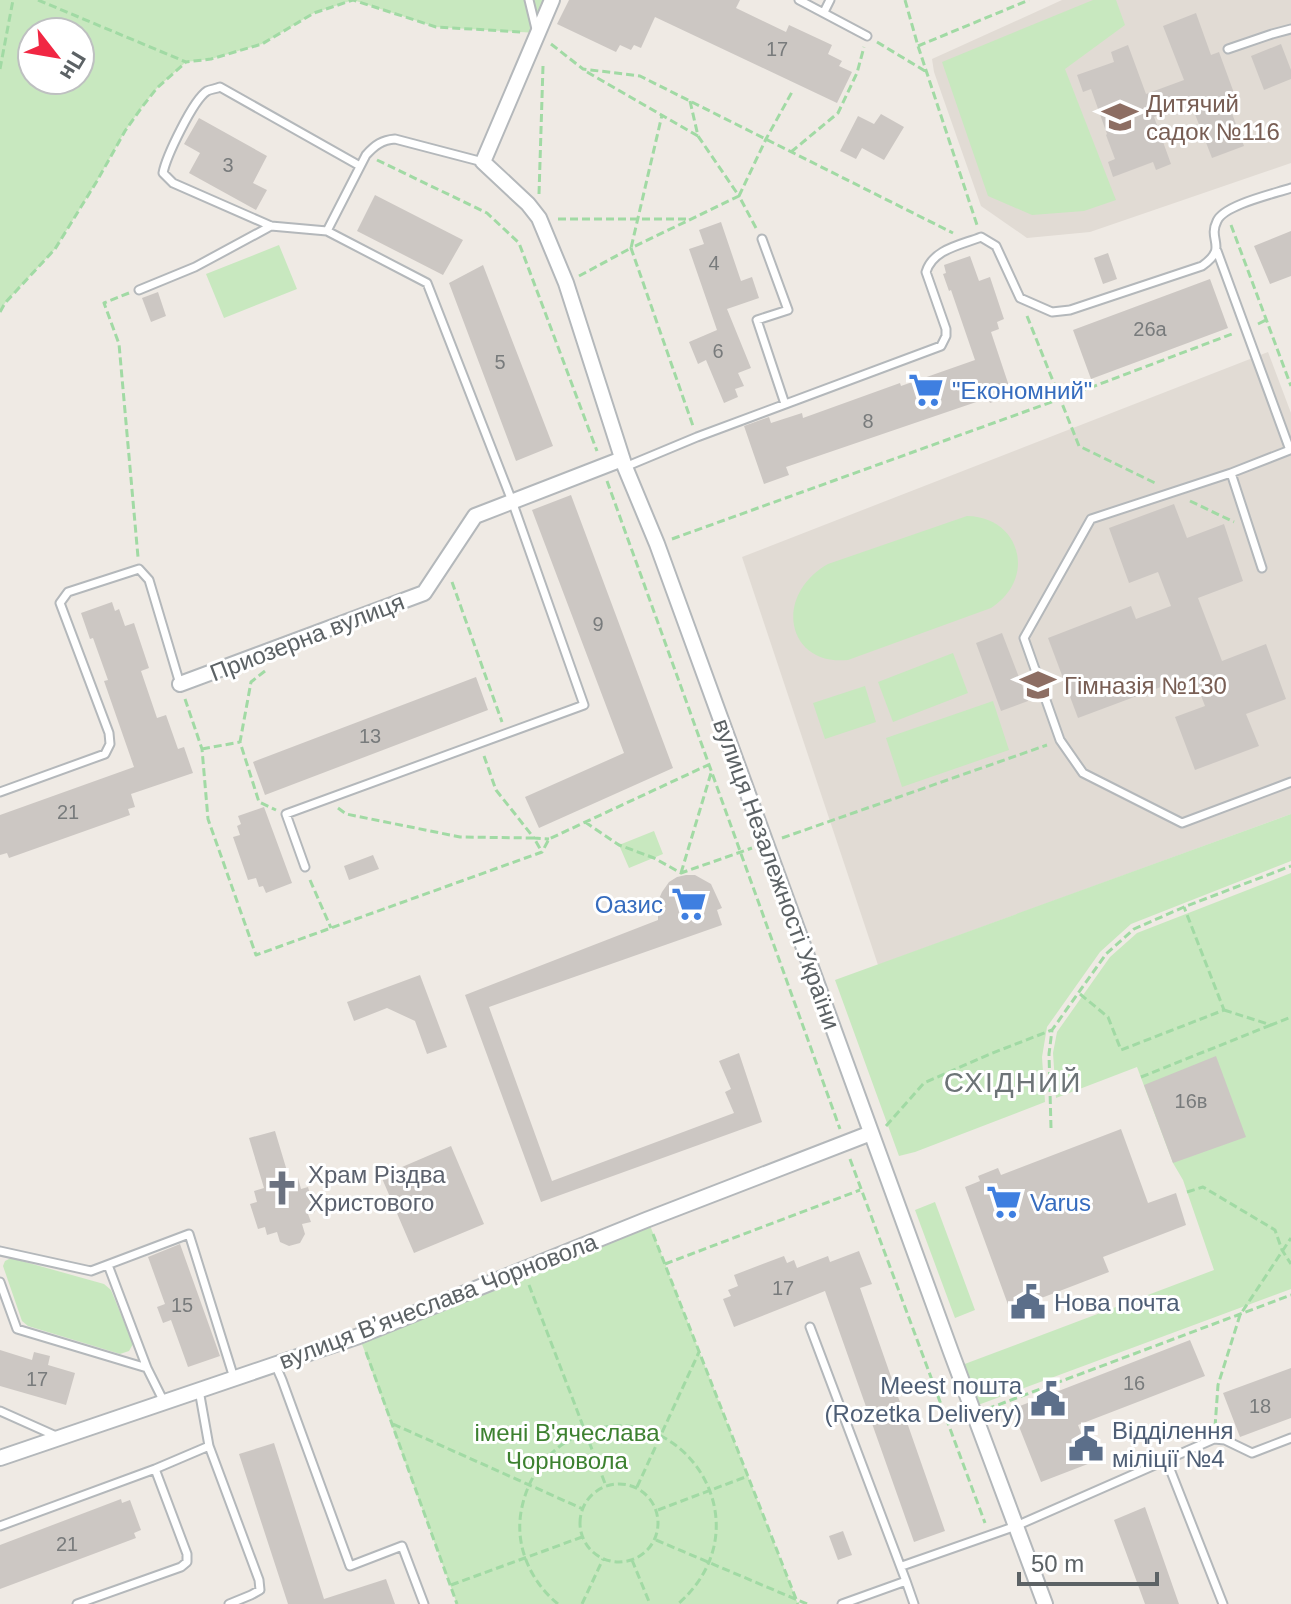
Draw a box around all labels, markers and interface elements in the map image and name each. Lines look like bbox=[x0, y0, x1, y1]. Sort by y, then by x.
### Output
north arrow bbox=[16, 16, 96, 96]
house number: 17 bbox=[766, 38, 788, 60]
text: Пн bbox=[55, 47, 91, 85]
place label: Дитячий садок №116 bbox=[1146, 90, 1280, 145]
school or university icon: Дитячий садок №116 bbox=[1101, 98, 1139, 136]
house number: 3 bbox=[222, 154, 234, 176]
house number: 4 bbox=[708, 252, 720, 274]
house number: 26а bbox=[1133, 318, 1168, 340]
house number: 6 bbox=[712, 340, 724, 362]
house number: 5 bbox=[494, 351, 506, 373]
supermarket icon: "Економний" bbox=[907, 371, 945, 409]
place label: "Економний" bbox=[952, 377, 1092, 404]
house number: 8 bbox=[862, 410, 874, 432]
street label: Приозерна вулиця bbox=[206, 588, 408, 686]
house number: 9 bbox=[592, 613, 604, 635]
school or university icon: Гімназія №130 bbox=[1019, 666, 1057, 704]
place label: Гімназія №130 bbox=[1064, 672, 1227, 699]
street label: вулиця Незалежності України bbox=[708, 715, 846, 1033]
house number: 13 bbox=[359, 725, 381, 747]
house number: 21 bbox=[57, 801, 79, 823]
supermarket icon: Оазис bbox=[670, 885, 708, 923]
place label: Оазис bbox=[595, 891, 663, 918]
district label: СХІДНИЙ bbox=[944, 1067, 1082, 1098]
house number: 16в bbox=[1175, 1090, 1207, 1112]
place label: Храм Різдва Христового bbox=[308, 1161, 446, 1216]
church icon: Храм Різдва Христового bbox=[263, 1169, 301, 1207]
supermarket icon: Varus bbox=[985, 1183, 1023, 1221]
place label: Varus bbox=[1030, 1189, 1091, 1216]
street label: вулиця Вʼячеслава Чорновола bbox=[275, 1228, 601, 1374]
house number: 17 bbox=[772, 1277, 794, 1299]
public building icon: Нова почта bbox=[1009, 1283, 1047, 1321]
place label: Нова почта bbox=[1054, 1289, 1180, 1316]
house number: 15 bbox=[171, 1294, 193, 1316]
house number: 17 bbox=[26, 1368, 48, 1390]
place label: Meest пошта (Rozetka Delivery) bbox=[825, 1372, 1023, 1427]
house number: 16 bbox=[1123, 1372, 1145, 1394]
public building icon: Meest пошта (Rozetka Delivery) bbox=[1029, 1380, 1067, 1418]
house number: 18 bbox=[1249, 1395, 1271, 1417]
place label: Відділення міліції №4 bbox=[1112, 1417, 1234, 1472]
park label: імені В'ячеслава Чорновола bbox=[474, 1419, 660, 1474]
public building icon: Відділення міліції №4 bbox=[1067, 1425, 1105, 1463]
house number: 21 bbox=[56, 1533, 78, 1555]
scale bar bbox=[1019, 1536, 1157, 1586]
text: 50 m bbox=[1031, 1550, 1084, 1577]

